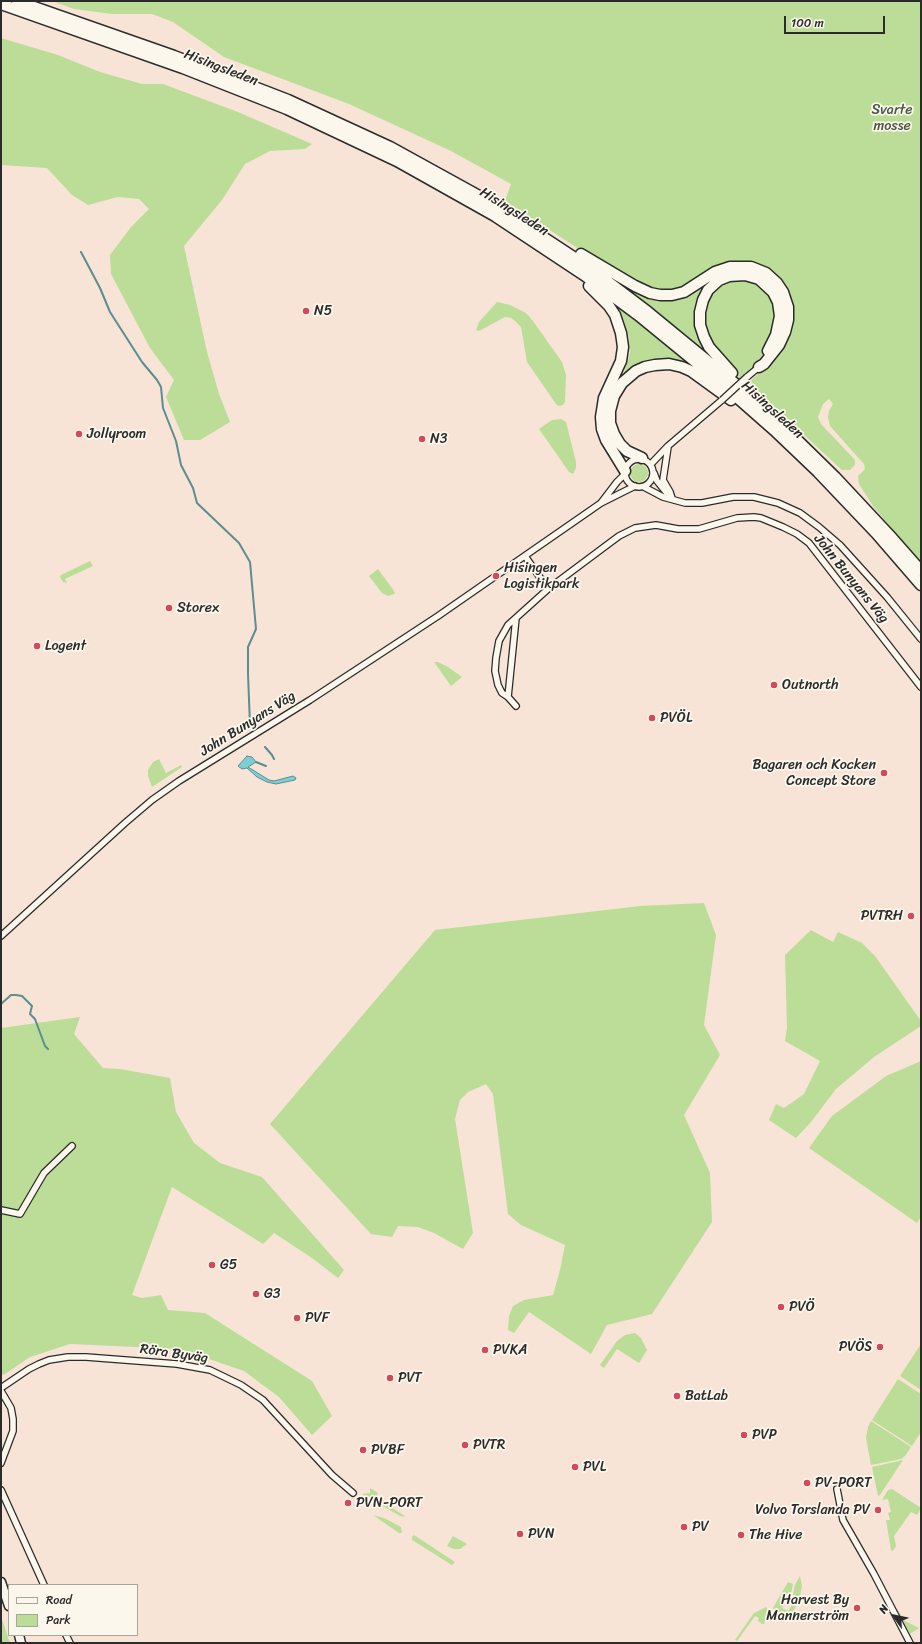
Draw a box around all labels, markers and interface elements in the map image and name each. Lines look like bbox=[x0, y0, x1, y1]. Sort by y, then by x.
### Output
scale bar bbox=[786, 8, 887, 34]
text: 100 m bbox=[791, 12, 824, 34]
street label: Hisingsleden bbox=[182, 46, 260, 90]
park label: Svarte mosse bbox=[872, 102, 912, 134]
street label: Hisingsleden bbox=[476, 184, 552, 240]
place label: N5 bbox=[314, 303, 332, 319]
marker: N5 bbox=[301, 306, 311, 316]
street label: Hisingsleden bbox=[737, 378, 807, 442]
place label: Jollyroom bbox=[87, 426, 146, 442]
marker: Jollyroom bbox=[74, 429, 84, 439]
place label: N3 bbox=[430, 431, 447, 447]
marker: N3 bbox=[417, 434, 427, 444]
street label: John Bunyans Väg bbox=[810, 531, 892, 627]
place label: Hisingen Logistikpark bbox=[504, 560, 579, 592]
marker: Hisingen Logistikpark bbox=[491, 571, 501, 581]
place label: Storex bbox=[177, 600, 219, 616]
marker: Storex bbox=[164, 603, 174, 613]
place label: Logent bbox=[45, 638, 86, 654]
marker: Logent bbox=[32, 641, 42, 651]
place label: Outnorth bbox=[782, 677, 839, 693]
marker: Outnorth bbox=[769, 680, 779, 690]
street label: John Bunyans Väg bbox=[197, 688, 299, 760]
place label: PVÖL bbox=[660, 710, 692, 726]
marker: PVÖL bbox=[647, 713, 657, 723]
place label: Bagaren och Kocken Concept Store bbox=[752, 757, 876, 790]
marker: Bagaren och Kocken Concept Store bbox=[879, 768, 889, 778]
place label: PVTRH bbox=[861, 908, 903, 924]
marker: PVTRH bbox=[906, 911, 916, 921]
place label: G5 bbox=[220, 1257, 237, 1273]
marker: G5 bbox=[207, 1260, 217, 1270]
place label: G3 bbox=[264, 1286, 280, 1302]
marker: G3 bbox=[251, 1289, 261, 1299]
place label: PVÖ bbox=[789, 1299, 815, 1315]
marker: PVÖ bbox=[776, 1302, 786, 1312]
place label: PVF bbox=[305, 1310, 329, 1326]
marker: PVF bbox=[292, 1313, 302, 1323]
place label: PVÖS bbox=[839, 1339, 872, 1355]
street label: Röra Byväg bbox=[139, 1341, 209, 1367]
place label: PVKA bbox=[493, 1342, 527, 1358]
marker: PVÖS bbox=[875, 1342, 885, 1352]
marker: PVKA bbox=[480, 1345, 490, 1355]
place label: PVT bbox=[398, 1370, 422, 1386]
marker: PVT bbox=[385, 1373, 395, 1383]
place label: BatLab bbox=[685, 1388, 728, 1404]
marker: BatLab bbox=[672, 1391, 682, 1401]
place label: PVP bbox=[752, 1427, 777, 1443]
marker: PVP bbox=[739, 1430, 749, 1440]
place label: PVTR bbox=[473, 1437, 505, 1453]
marker: PVTR bbox=[460, 1440, 470, 1450]
place label: PVBF bbox=[371, 1442, 404, 1458]
marker: PVBF bbox=[358, 1445, 368, 1455]
place label: PVL bbox=[583, 1459, 606, 1475]
marker: PVL bbox=[570, 1462, 580, 1472]
place label: PV-PORT bbox=[815, 1475, 871, 1491]
marker: PV-PORT bbox=[802, 1478, 812, 1488]
place label: PVN-PORT bbox=[356, 1495, 422, 1511]
marker: PVN-PORT bbox=[343, 1498, 353, 1508]
place label: Volvo Torslanda PV bbox=[755, 1502, 870, 1518]
marker: Volvo Torslanda PV bbox=[873, 1505, 883, 1515]
place label: PV bbox=[692, 1519, 709, 1535]
marker: PV bbox=[679, 1522, 689, 1532]
place label: PVN bbox=[528, 1526, 555, 1542]
place label: The Hive bbox=[749, 1527, 802, 1543]
marker: PVN bbox=[515, 1529, 525, 1539]
marker: The Hive bbox=[736, 1530, 746, 1540]
legend bbox=[8, 1584, 138, 1636]
text: Road bbox=[46, 1589, 72, 1611]
place label: Harvest By Mannerström bbox=[766, 1592, 849, 1624]
north arrow bbox=[874, 1596, 914, 1636]
text: N bbox=[873, 1601, 894, 1618]
marker: Harvest By Mannerström bbox=[852, 1603, 862, 1613]
text: Park bbox=[46, 1609, 71, 1631]

